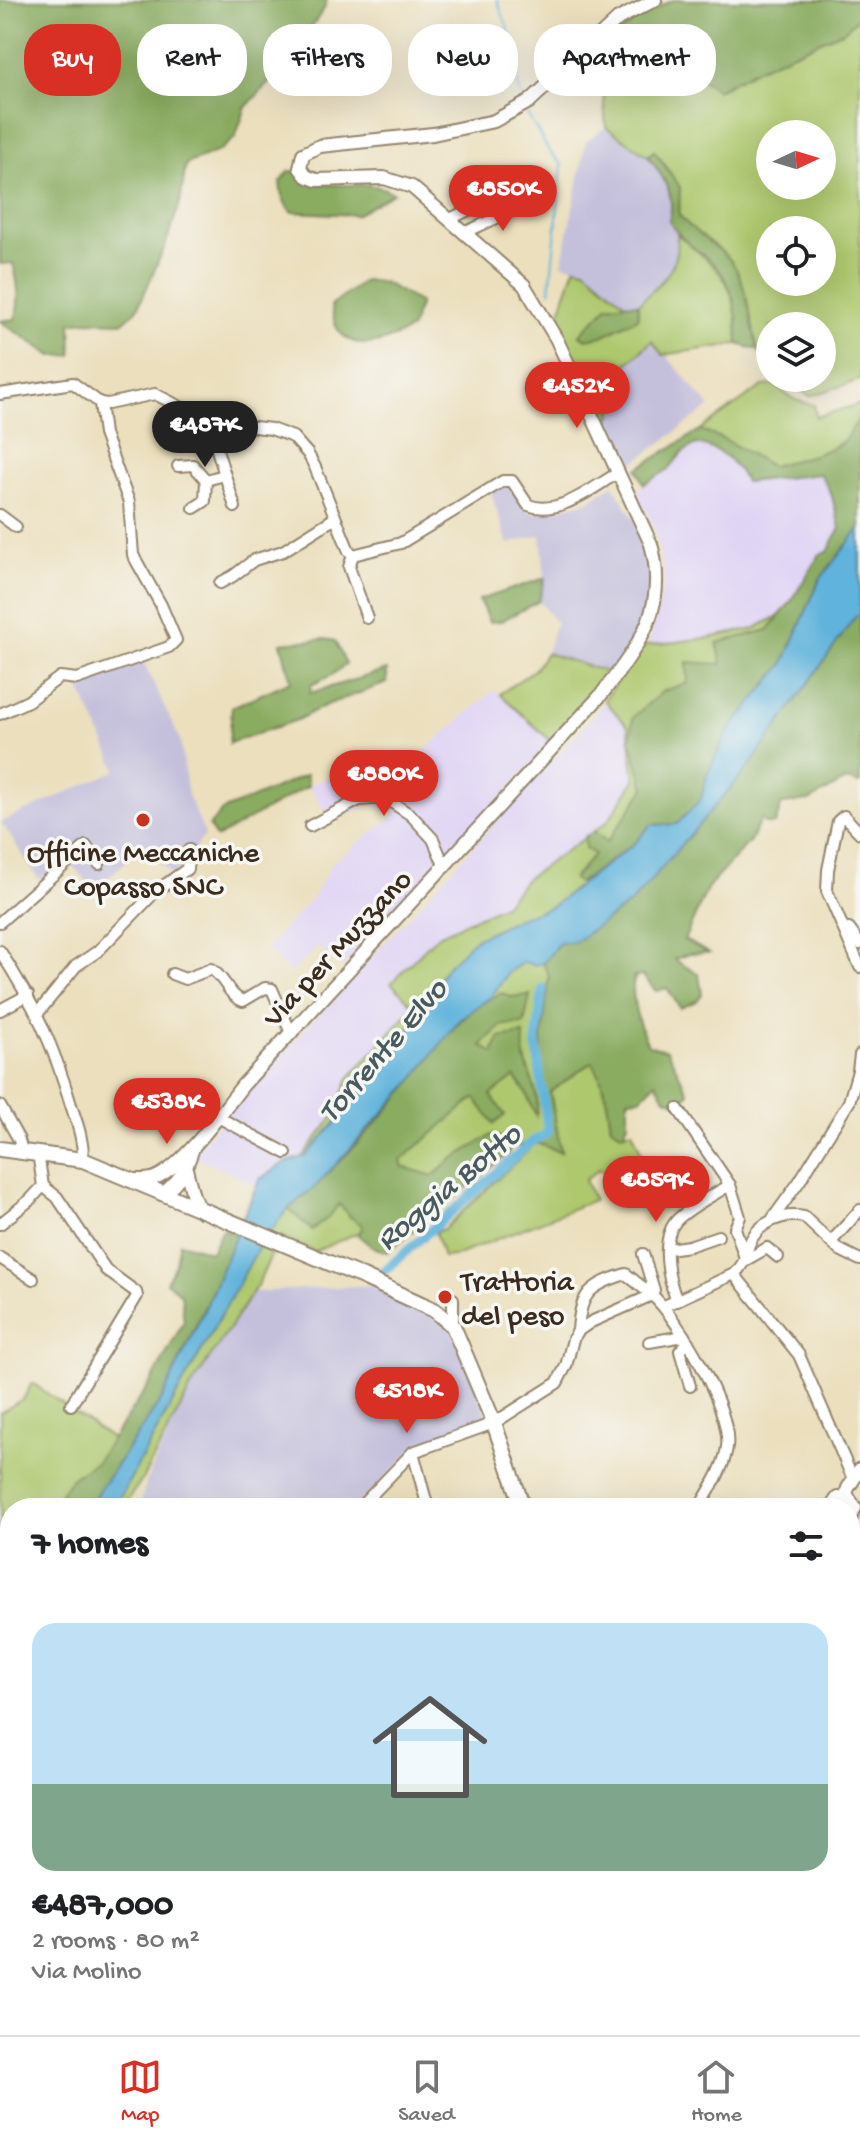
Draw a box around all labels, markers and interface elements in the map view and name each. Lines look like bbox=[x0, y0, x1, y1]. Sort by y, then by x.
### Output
chip: Buy bbox=[24, 24, 121, 96]
chip: Rent bbox=[137, 24, 247, 96]
chip: Filters bbox=[263, 24, 392, 96]
chip: New bbox=[408, 24, 518, 96]
chip: Apartment bbox=[534, 24, 716, 96]
north arrow bbox=[756, 120, 836, 200]
map controls bbox=[756, 120, 836, 392]
pin: €850K bbox=[447, 165, 559, 233]
text: €850K bbox=[467, 175, 539, 206]
button: locate bbox=[756, 216, 836, 296]
button: layers bbox=[756, 312, 836, 392]
pin: €452K bbox=[521, 362, 633, 430]
text: €452K bbox=[543, 372, 611, 403]
pin: €487K bbox=[149, 401, 261, 469]
text: €487K bbox=[170, 411, 240, 442]
pin: €880K bbox=[328, 750, 440, 818]
text: €880K bbox=[347, 760, 421, 791]
marker: Officine Meccaniche Copasso SNC bbox=[134, 811, 152, 829]
place label: Officine Meccaniche Copasso SNC bbox=[27, 838, 260, 907]
street label: Via per Muzzano bbox=[257, 864, 421, 1037]
water label: Torrente Elvo bbox=[312, 972, 458, 1132]
pin: €538K bbox=[111, 1078, 223, 1146]
text: €538K bbox=[131, 1088, 203, 1119]
water label: Roggia Botto bbox=[370, 1116, 532, 1261]
pin: €859K bbox=[600, 1156, 712, 1224]
text: €859K bbox=[621, 1166, 691, 1197]
place label: Trattoria del peso bbox=[459, 1267, 575, 1336]
marker: Trattoria del peso bbox=[436, 1288, 454, 1306]
pin: €518K bbox=[351, 1367, 463, 1435]
text: €518K bbox=[373, 1377, 441, 1408]
icon: filters bbox=[784, 1524, 828, 1568]
text: 7 homes bbox=[32, 1526, 148, 1566]
icon: home bbox=[358, 1675, 502, 1819]
text: €487,000 bbox=[32, 1887, 173, 1927]
text: 2 rooms · 80 m² bbox=[32, 1927, 200, 1958]
text: Via Molino bbox=[32, 1958, 141, 1989]
tab: Map bbox=[118, 2055, 162, 2129]
tab: Saved bbox=[398, 2055, 455, 2129]
tab: Home bbox=[691, 2055, 742, 2129]

